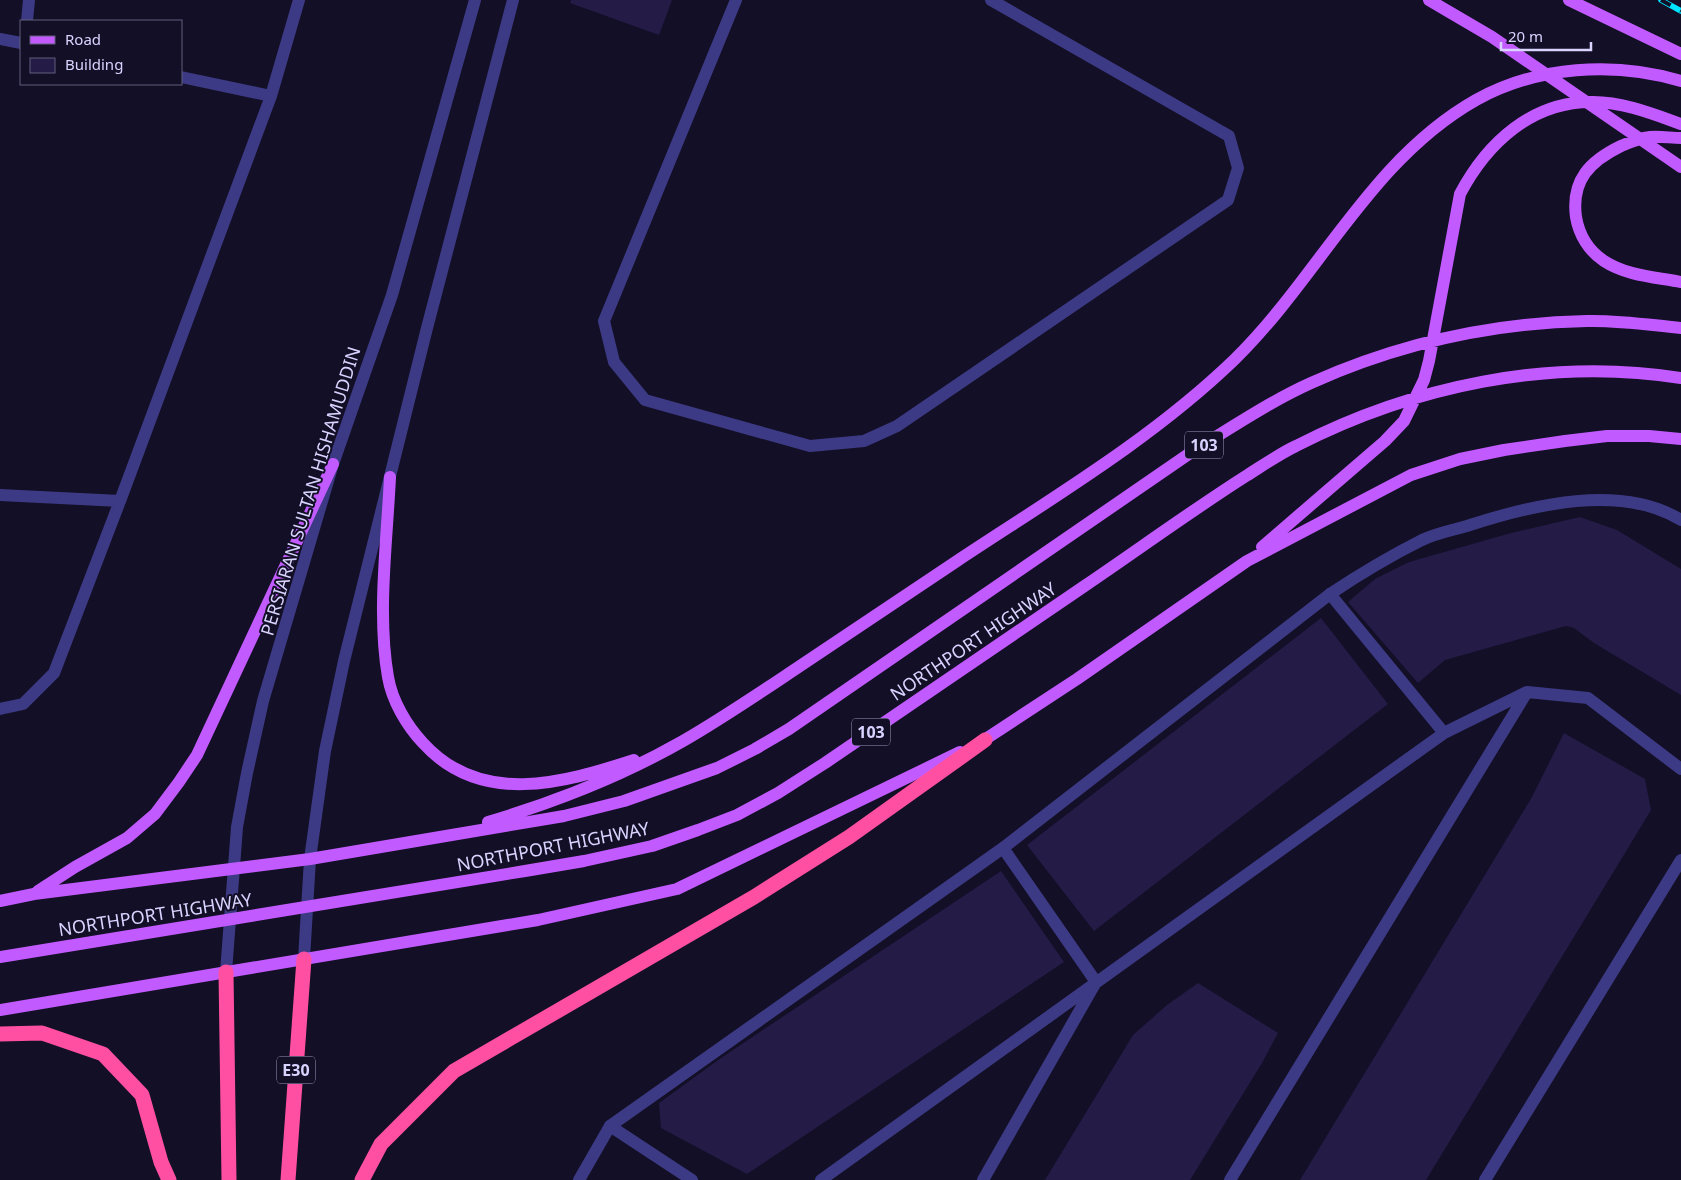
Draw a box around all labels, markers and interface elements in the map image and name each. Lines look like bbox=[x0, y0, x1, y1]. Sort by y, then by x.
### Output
legend bbox=[20, 20, 182, 85]
scale bar bbox=[1501, 20, 1591, 52]
text: 20 m bbox=[1508, 26, 1543, 46]
text: Road bbox=[65, 29, 101, 49]
text: Building bbox=[65, 54, 123, 74]
street label: PERSIARAN SULTAN HISHAMUDDIN bbox=[255, 344, 365, 638]
road number: 103 bbox=[1185, 432, 1223, 458]
street label: NORTHPORT HIGHWAY bbox=[885, 576, 1061, 706]
road number: 103 bbox=[852, 719, 890, 746]
street label: NORTHPORT HIGHWAY bbox=[455, 815, 652, 876]
street label: NORTHPORT HIGHWAY bbox=[57, 887, 254, 941]
road number: E30 bbox=[277, 1056, 315, 1084]

